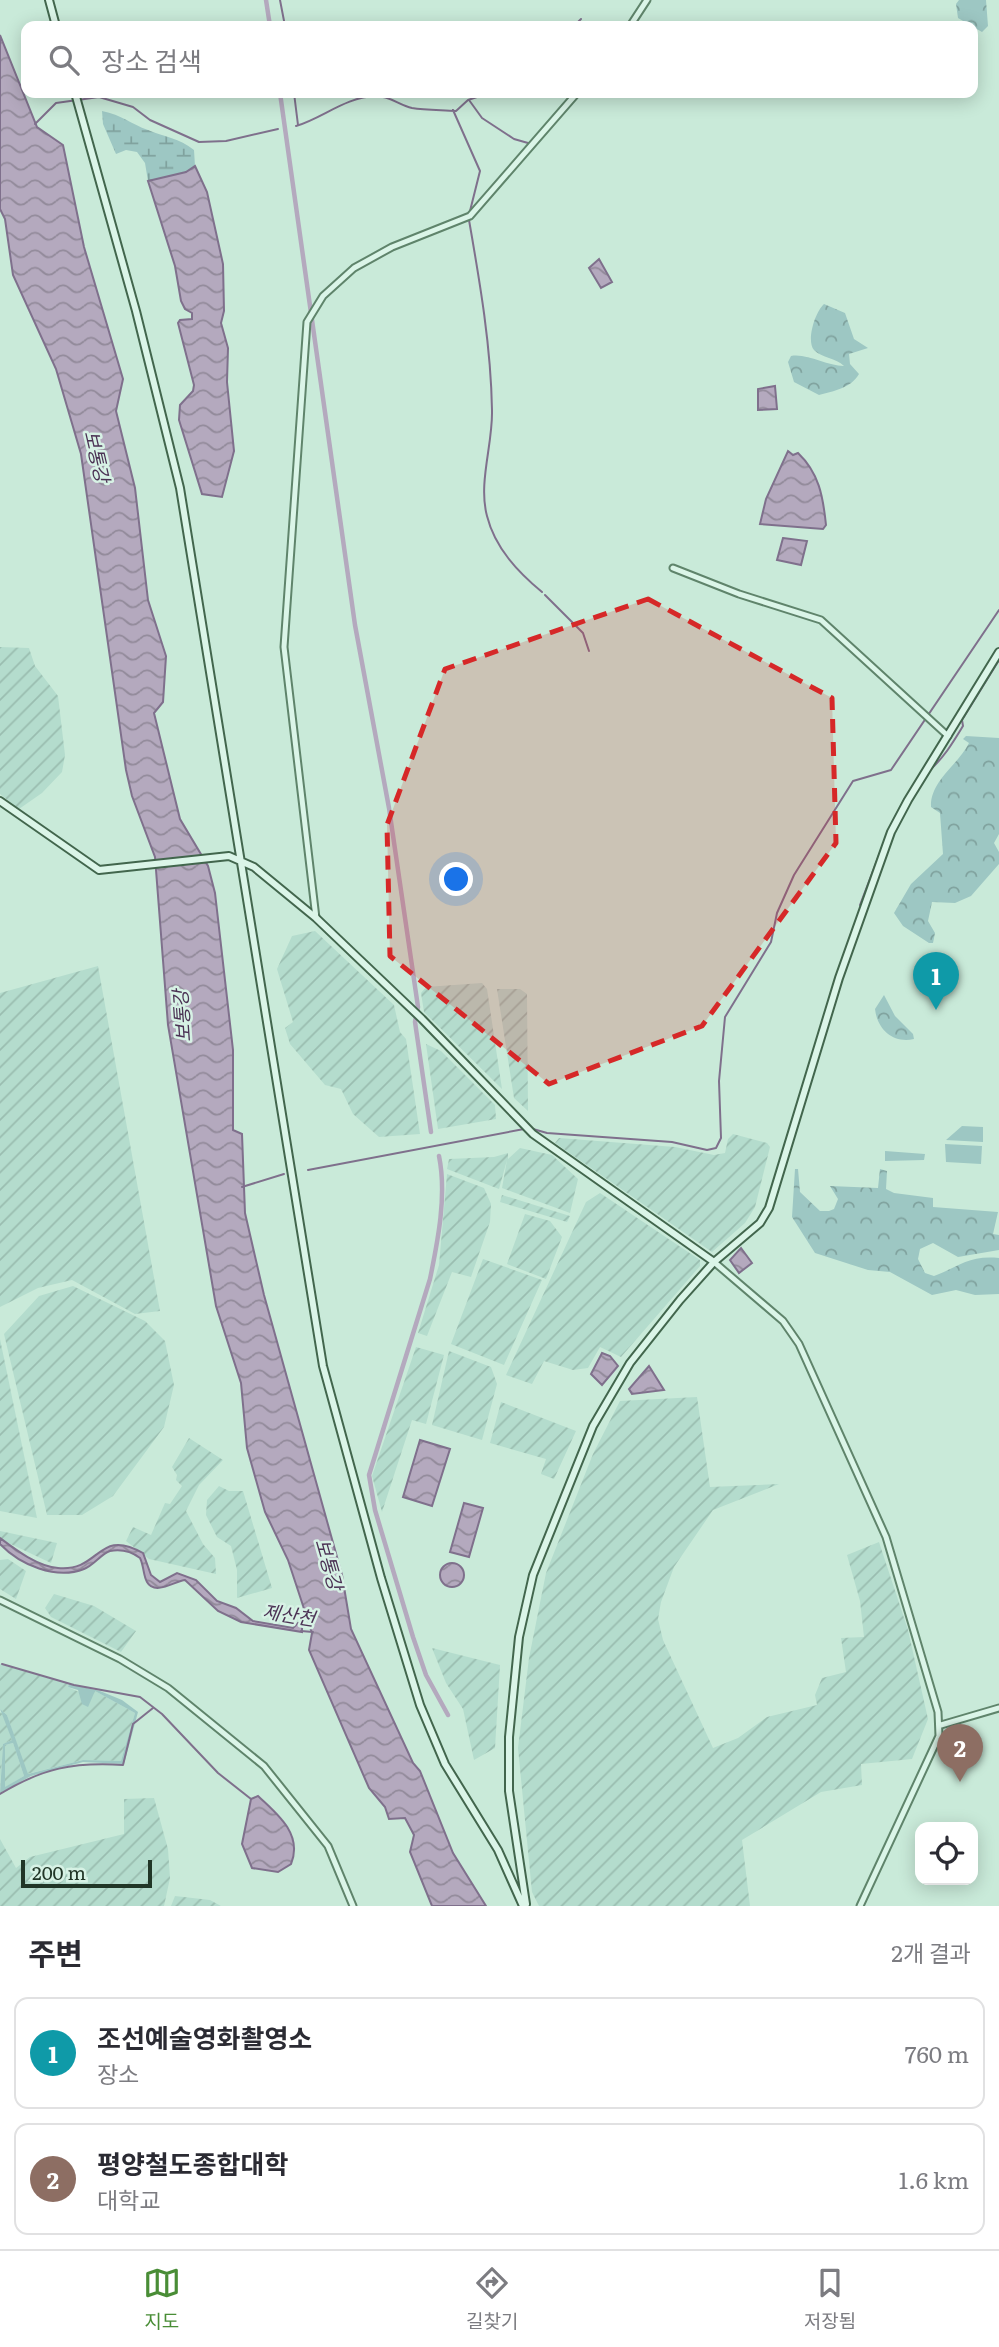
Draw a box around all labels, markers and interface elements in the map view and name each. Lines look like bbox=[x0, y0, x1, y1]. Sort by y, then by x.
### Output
search box bbox=[21, 21, 978, 98]
text: 장소 검색 bbox=[101, 40, 202, 79]
icon: search bbox=[45, 41, 83, 79]
water label: 보통강 bbox=[78, 427, 118, 487]
your location bbox=[439, 862, 473, 896]
pin: 1 bbox=[913, 952, 959, 1010]
water label: 보통강 bbox=[165, 986, 197, 1043]
water label: 보통강 bbox=[309, 1535, 351, 1595]
water label: 제산천 bbox=[261, 1596, 319, 1632]
pin: 2 bbox=[937, 1724, 983, 1782]
map controls bbox=[915, 1822, 978, 1885]
button: locate bbox=[915, 1822, 978, 1885]
scale bar bbox=[21, 1857, 152, 1889]
text: 200 m bbox=[32, 1858, 86, 1886]
text: 주변 bbox=[28, 1930, 83, 1974]
text: 2개 결과 bbox=[891, 1935, 971, 1969]
text: 조선예술영화촬영소 bbox=[97, 2017, 312, 2056]
text: 1 bbox=[48, 2036, 58, 2070]
text: 760 m bbox=[905, 2036, 969, 2070]
text: 장소 bbox=[97, 2056, 139, 2090]
text: 평양철도종합대학 bbox=[97, 2143, 288, 2182]
text: 2 bbox=[47, 2162, 59, 2196]
text: 1.6 km bbox=[899, 2162, 969, 2196]
text: 대학교 bbox=[97, 2182, 160, 2216]
tab: 지도 bbox=[143, 2264, 181, 2334]
tab: 길찾기 bbox=[466, 2264, 518, 2334]
tab: 저장됨 bbox=[804, 2264, 856, 2334]

